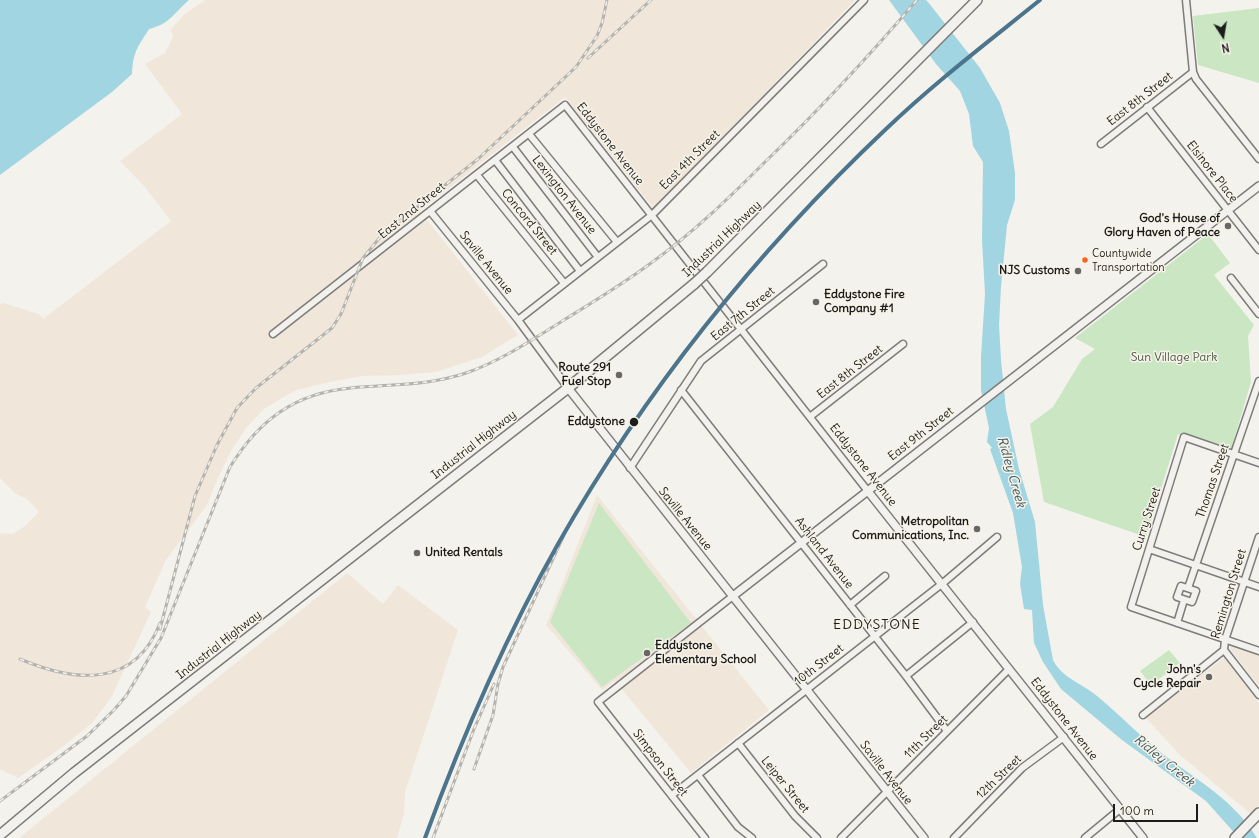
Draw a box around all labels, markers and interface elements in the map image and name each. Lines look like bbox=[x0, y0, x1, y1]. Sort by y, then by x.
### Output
north arrow bbox=[1203, 16, 1243, 56]
text: N bbox=[1220, 40, 1231, 55]
street label: East 8th Street bbox=[1104, 69, 1176, 129]
street label: Eddystone Avenue bbox=[573, 100, 647, 188]
street label: East 4th Street bbox=[657, 127, 723, 193]
street label: Elsinore Place bbox=[1183, 138, 1241, 206]
street label: Lexington Avenue bbox=[529, 153, 599, 237]
street label: East 2nd Street bbox=[376, 180, 448, 242]
street label: Concord Street bbox=[498, 186, 560, 258]
street label: Industrial Highway bbox=[680, 198, 764, 280]
place label: God's House of Glory Haven of Peace bbox=[1104, 212, 1220, 240]
marker: God's House of Glory Haven of Peace bbox=[1223, 221, 1233, 231]
street label: Saville Avenue bbox=[456, 229, 516, 297]
place label: Countywide Transportation bbox=[1092, 247, 1165, 273]
marker: Countywide Transportation bbox=[1080, 255, 1090, 265]
place label: NJS Customs bbox=[999, 264, 1070, 278]
marker: NJS Customs bbox=[1073, 266, 1083, 276]
street label: East 7th Street bbox=[708, 284, 778, 344]
place label: Eddystone Fire Company #1 bbox=[824, 288, 905, 316]
marker: Eddystone Fire Company #1 bbox=[811, 297, 821, 307]
street label: East 8th Street bbox=[814, 342, 886, 402]
park label: Sun Village Park bbox=[1131, 351, 1217, 365]
place label: Route 291 Fuel Stop bbox=[558, 361, 611, 389]
marker: Route 291 Fuel Stop bbox=[614, 370, 624, 380]
street label: East 9th Street bbox=[886, 404, 956, 464]
street label: Industrial Highway bbox=[429, 407, 519, 483]
place label: Eddystone bbox=[568, 415, 625, 429]
marker: Eddystone bbox=[628, 416, 640, 428]
street label: Eddystone Avenue bbox=[826, 421, 900, 509]
water label: Ridley Creek bbox=[993, 435, 1029, 509]
street label: Thomas Street bbox=[1194, 442, 1232, 520]
street label: Saville Avenue bbox=[655, 485, 715, 553]
street label: Curry Street bbox=[1130, 485, 1164, 553]
street label: Ashland Avenue bbox=[792, 514, 856, 592]
place label: Metropolitan Communications, Inc. bbox=[852, 515, 969, 543]
marker: Metropolitan Communications, Inc. bbox=[972, 524, 982, 534]
place label: United Rentals bbox=[425, 546, 503, 560]
street label: Remington Street bbox=[1208, 547, 1250, 641]
marker: United Rentals bbox=[412, 548, 422, 558]
street label: Industrial Highway bbox=[174, 607, 264, 683]
district label: EDDYSTONE bbox=[833, 617, 921, 633]
place label: Eddystone Elementary School bbox=[655, 639, 756, 667]
street label: 10th Street bbox=[792, 641, 846, 689]
marker: Eddystone Elementary School bbox=[642, 648, 652, 658]
place label: John's Cycle Repair bbox=[1133, 663, 1201, 691]
marker: John's Cycle Repair bbox=[1204, 672, 1214, 682]
street label: Eddystone Avenue bbox=[1027, 675, 1101, 763]
street label: 11th Street bbox=[901, 712, 951, 762]
street label: Simpson Street bbox=[629, 727, 691, 799]
water label: Ridley Creek bbox=[1131, 732, 1197, 790]
street label: Saville Avenue bbox=[857, 738, 915, 808]
street label: 12th Street bbox=[973, 752, 1025, 802]
street label: Leiper Street bbox=[758, 754, 812, 816]
scale bar bbox=[1115, 796, 1200, 822]
text: 100 m bbox=[1120, 803, 1154, 818]

